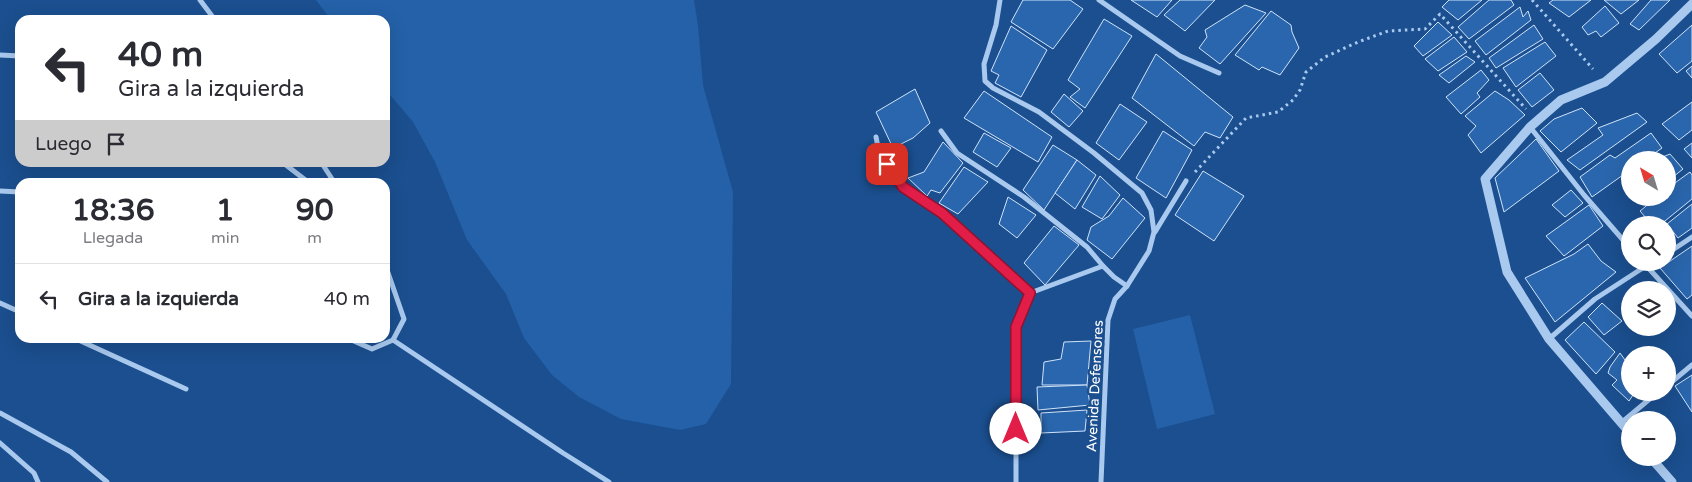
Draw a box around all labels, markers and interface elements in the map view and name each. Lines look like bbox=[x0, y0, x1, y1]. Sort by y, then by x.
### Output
text: 40 m bbox=[118, 34, 203, 76]
icon: left bbox=[35, 35, 100, 100]
text: Gira a la izquierda bbox=[118, 76, 304, 102]
icon: arrive bbox=[102, 130, 130, 158]
text: Luego bbox=[35, 133, 92, 155]
pin bbox=[866, 143, 908, 185]
icon: arrive bbox=[873, 150, 901, 178]
north arrow bbox=[1621, 151, 1676, 206]
map controls bbox=[1621, 151, 1676, 466]
text: 18:36 bbox=[71, 192, 155, 229]
text: 1 bbox=[216, 192, 235, 229]
text: 90 bbox=[296, 192, 334, 229]
button: search bbox=[1621, 216, 1676, 271]
text: Llegada bbox=[83, 228, 143, 248]
text: min bbox=[211, 228, 239, 248]
text: m bbox=[307, 228, 322, 248]
button: layers bbox=[1621, 281, 1676, 336]
icon: left bbox=[35, 285, 63, 313]
text: Gira a la izquierda bbox=[78, 288, 239, 310]
text: 40 m bbox=[324, 288, 370, 310]
street label: Avenida Defensores bbox=[1083, 319, 1107, 452]
button: + bbox=[1621, 346, 1676, 401]
position arrow bbox=[989, 402, 1041, 454]
button: − bbox=[1621, 411, 1676, 466]

